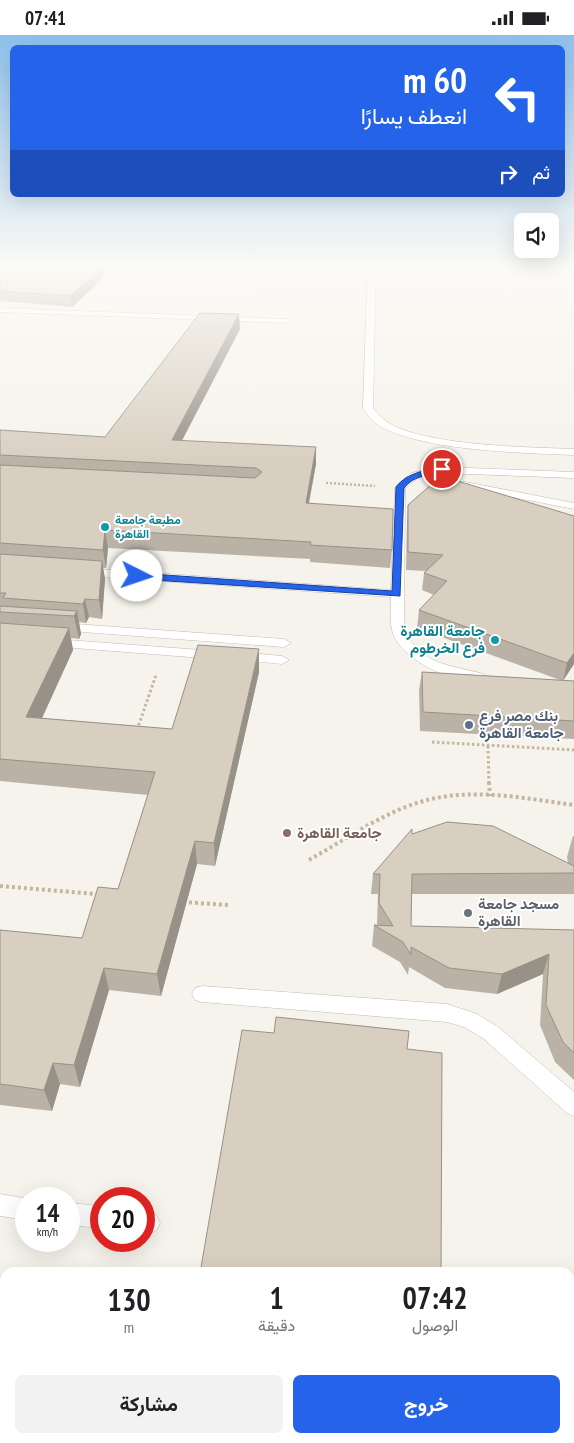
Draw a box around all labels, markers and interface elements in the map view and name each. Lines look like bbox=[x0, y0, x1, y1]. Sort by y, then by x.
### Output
text: 07:41 bbox=[25, 6, 66, 30]
text: 60 m bbox=[403, 57, 467, 103]
icon: left bbox=[485, 65, 550, 130]
text: انعطف يسارًا bbox=[361, 102, 467, 130]
icon: right bbox=[494, 160, 522, 188]
text: ثم bbox=[532, 160, 550, 184]
map controls bbox=[514, 213, 559, 258]
button: sound bbox=[514, 213, 559, 258]
pin bbox=[421, 448, 463, 490]
icon: arrive bbox=[428, 455, 456, 483]
place label: مطبعة جامعة القاهرة bbox=[115, 512, 181, 542]
marker: مطبعة جامعة القاهرة bbox=[99, 521, 111, 533]
position arrow bbox=[110, 549, 162, 601]
place label: جامعة القاهرة فرع الخرطوم bbox=[400, 621, 485, 658]
marker: جامعة القاهرة فرع الخرطوم bbox=[489, 634, 501, 646]
place label: بنك مصر فرع جامعة القاهرة bbox=[479, 706, 564, 742]
marker: بنك مصر فرع جامعة القاهرة bbox=[463, 719, 475, 731]
place label: جامعة القاهرة bbox=[297, 823, 382, 842]
marker: جامعة القاهرة bbox=[281, 827, 293, 839]
place label: مسجد جامعة القاهرة bbox=[478, 894, 559, 930]
marker: مسجد جامعة القاهرة bbox=[462, 907, 474, 919]
speed limit sign: 20 bbox=[90, 1187, 155, 1252]
text: 14 bbox=[36, 1197, 59, 1229]
text: km/h bbox=[37, 1224, 58, 1239]
text: 1 bbox=[269, 1278, 284, 1317]
text: 07:42 bbox=[403, 1278, 468, 1317]
text: 130 bbox=[108, 1280, 151, 1319]
text: دقيقة bbox=[258, 1315, 295, 1335]
text: الوصول bbox=[412, 1315, 458, 1335]
text: m bbox=[124, 1317, 134, 1337]
button: مشاركة bbox=[15, 1375, 283, 1433]
button: خروج bbox=[293, 1375, 560, 1433]

